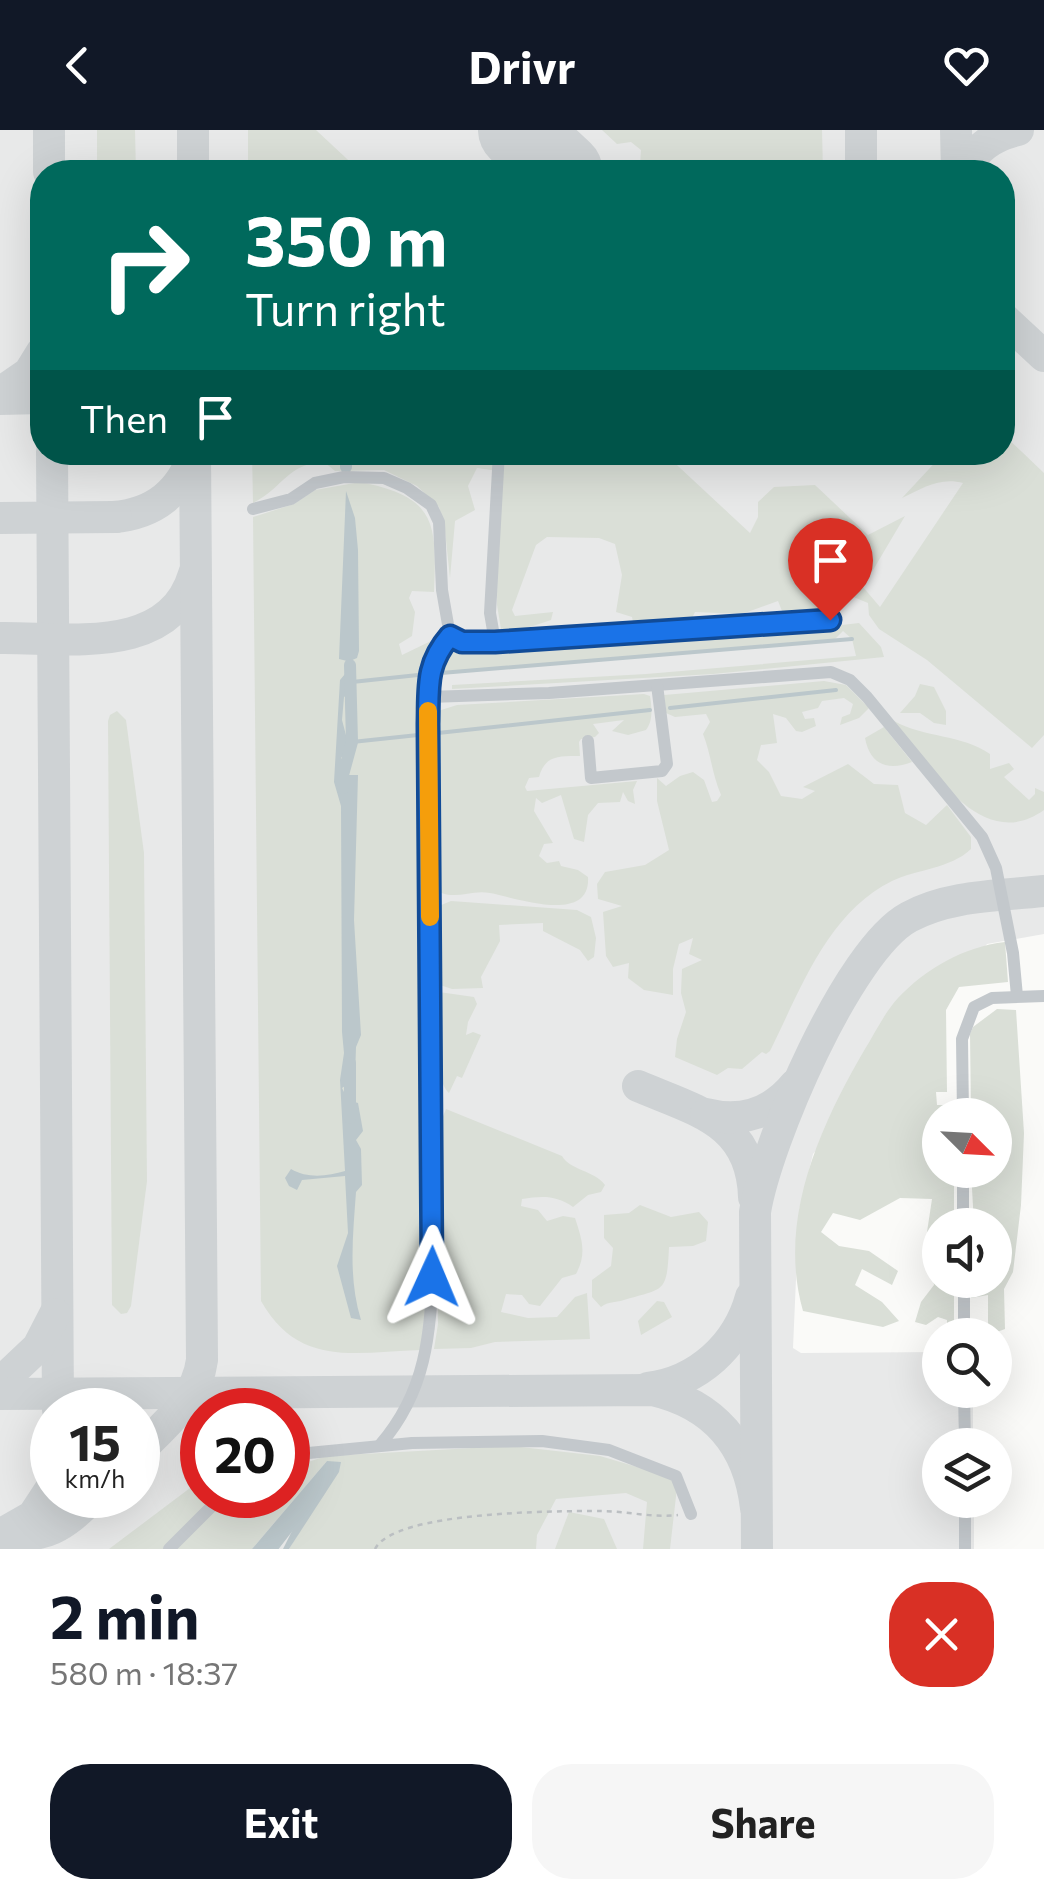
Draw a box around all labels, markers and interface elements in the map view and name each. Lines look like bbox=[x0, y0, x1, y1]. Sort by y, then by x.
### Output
icon: back bbox=[50, 38, 105, 93]
text: Drivr bbox=[468, 38, 576, 93]
icon: heart bbox=[939, 38, 994, 93]
text: 350 m bbox=[245, 195, 448, 280]
icon: right bbox=[80, 200, 210, 330]
text: Turn right bbox=[245, 280, 446, 335]
icon: arrive bbox=[188, 390, 243, 445]
text: Then bbox=[80, 394, 168, 441]
pin bbox=[788, 518, 873, 621]
icon: arrive bbox=[803, 533, 858, 588]
north arrow bbox=[922, 1098, 1012, 1188]
map controls bbox=[922, 1098, 1012, 1518]
button: sound bbox=[922, 1208, 1012, 1298]
position arrow bbox=[380, 1225, 484, 1329]
button: search bbox=[922, 1318, 1012, 1408]
speed limit sign: 20 bbox=[180, 1388, 310, 1518]
text: 15 bbox=[69, 1410, 121, 1471]
button: layers bbox=[922, 1428, 1012, 1518]
text: km/h bbox=[65, 1463, 125, 1493]
text: 2 min bbox=[50, 1578, 199, 1651]
button: close bbox=[889, 1582, 994, 1687]
text: 580 m · 18:37 bbox=[50, 1652, 238, 1692]
button: Exit bbox=[50, 1764, 512, 1879]
button: Share bbox=[532, 1764, 994, 1879]

